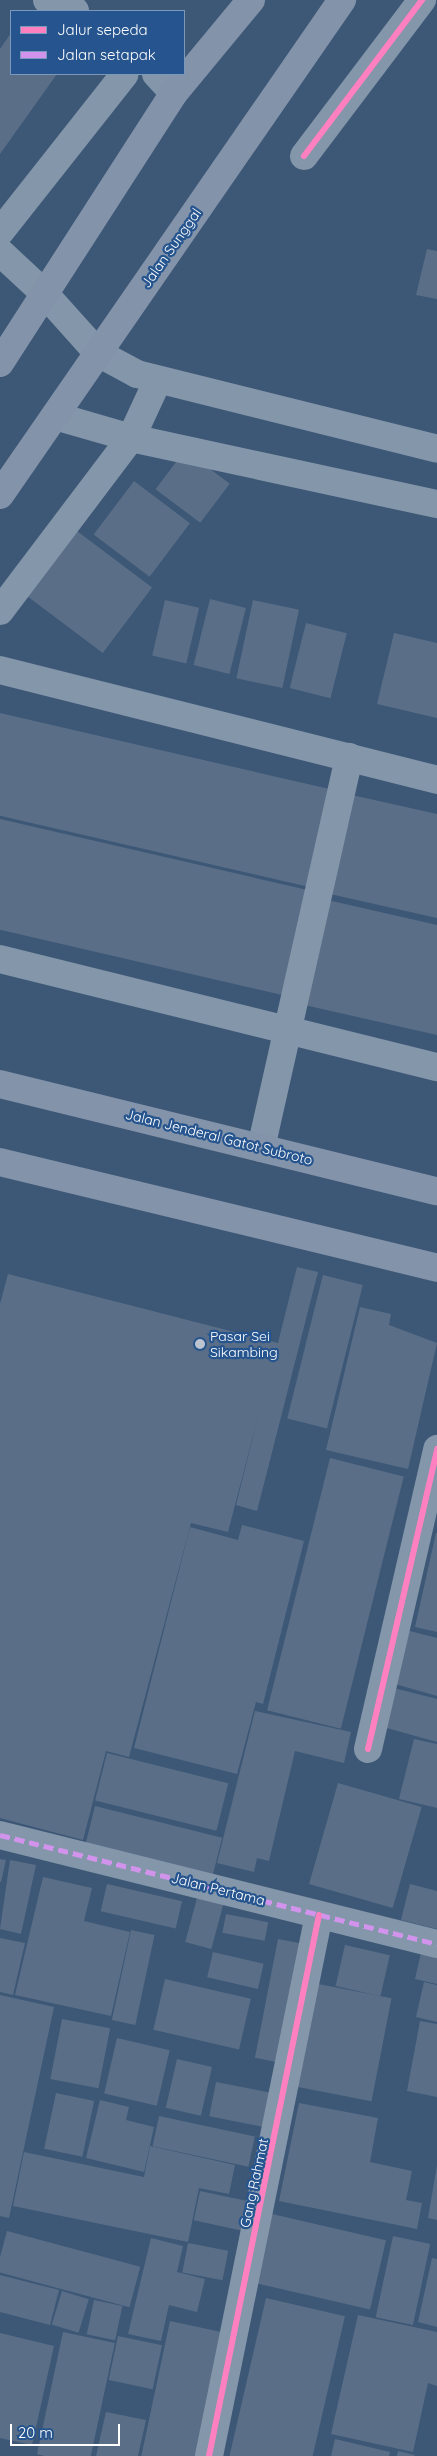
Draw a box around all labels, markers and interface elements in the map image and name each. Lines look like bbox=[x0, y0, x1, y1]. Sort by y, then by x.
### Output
legend bbox=[10, 10, 185, 75]
text: Jalur sepeda bbox=[57, 20, 148, 39]
text: Jalan setapak bbox=[57, 45, 156, 64]
street label: Jalan Sunggal bbox=[137, 205, 205, 291]
street label: Jalan Jenderal Gatot Subroto bbox=[124, 1106, 314, 1168]
place label: Pasar Sei Sikambing bbox=[210, 1328, 278, 1360]
marker: Pasar Sei Sikambing bbox=[194, 1338, 206, 1350]
street label: Jalan Pertama bbox=[169, 1869, 267, 1909]
street label: Gang Rahmat bbox=[236, 2137, 272, 2229]
scale bar bbox=[12, 2414, 122, 2446]
text: 20 m bbox=[18, 2423, 53, 2442]

